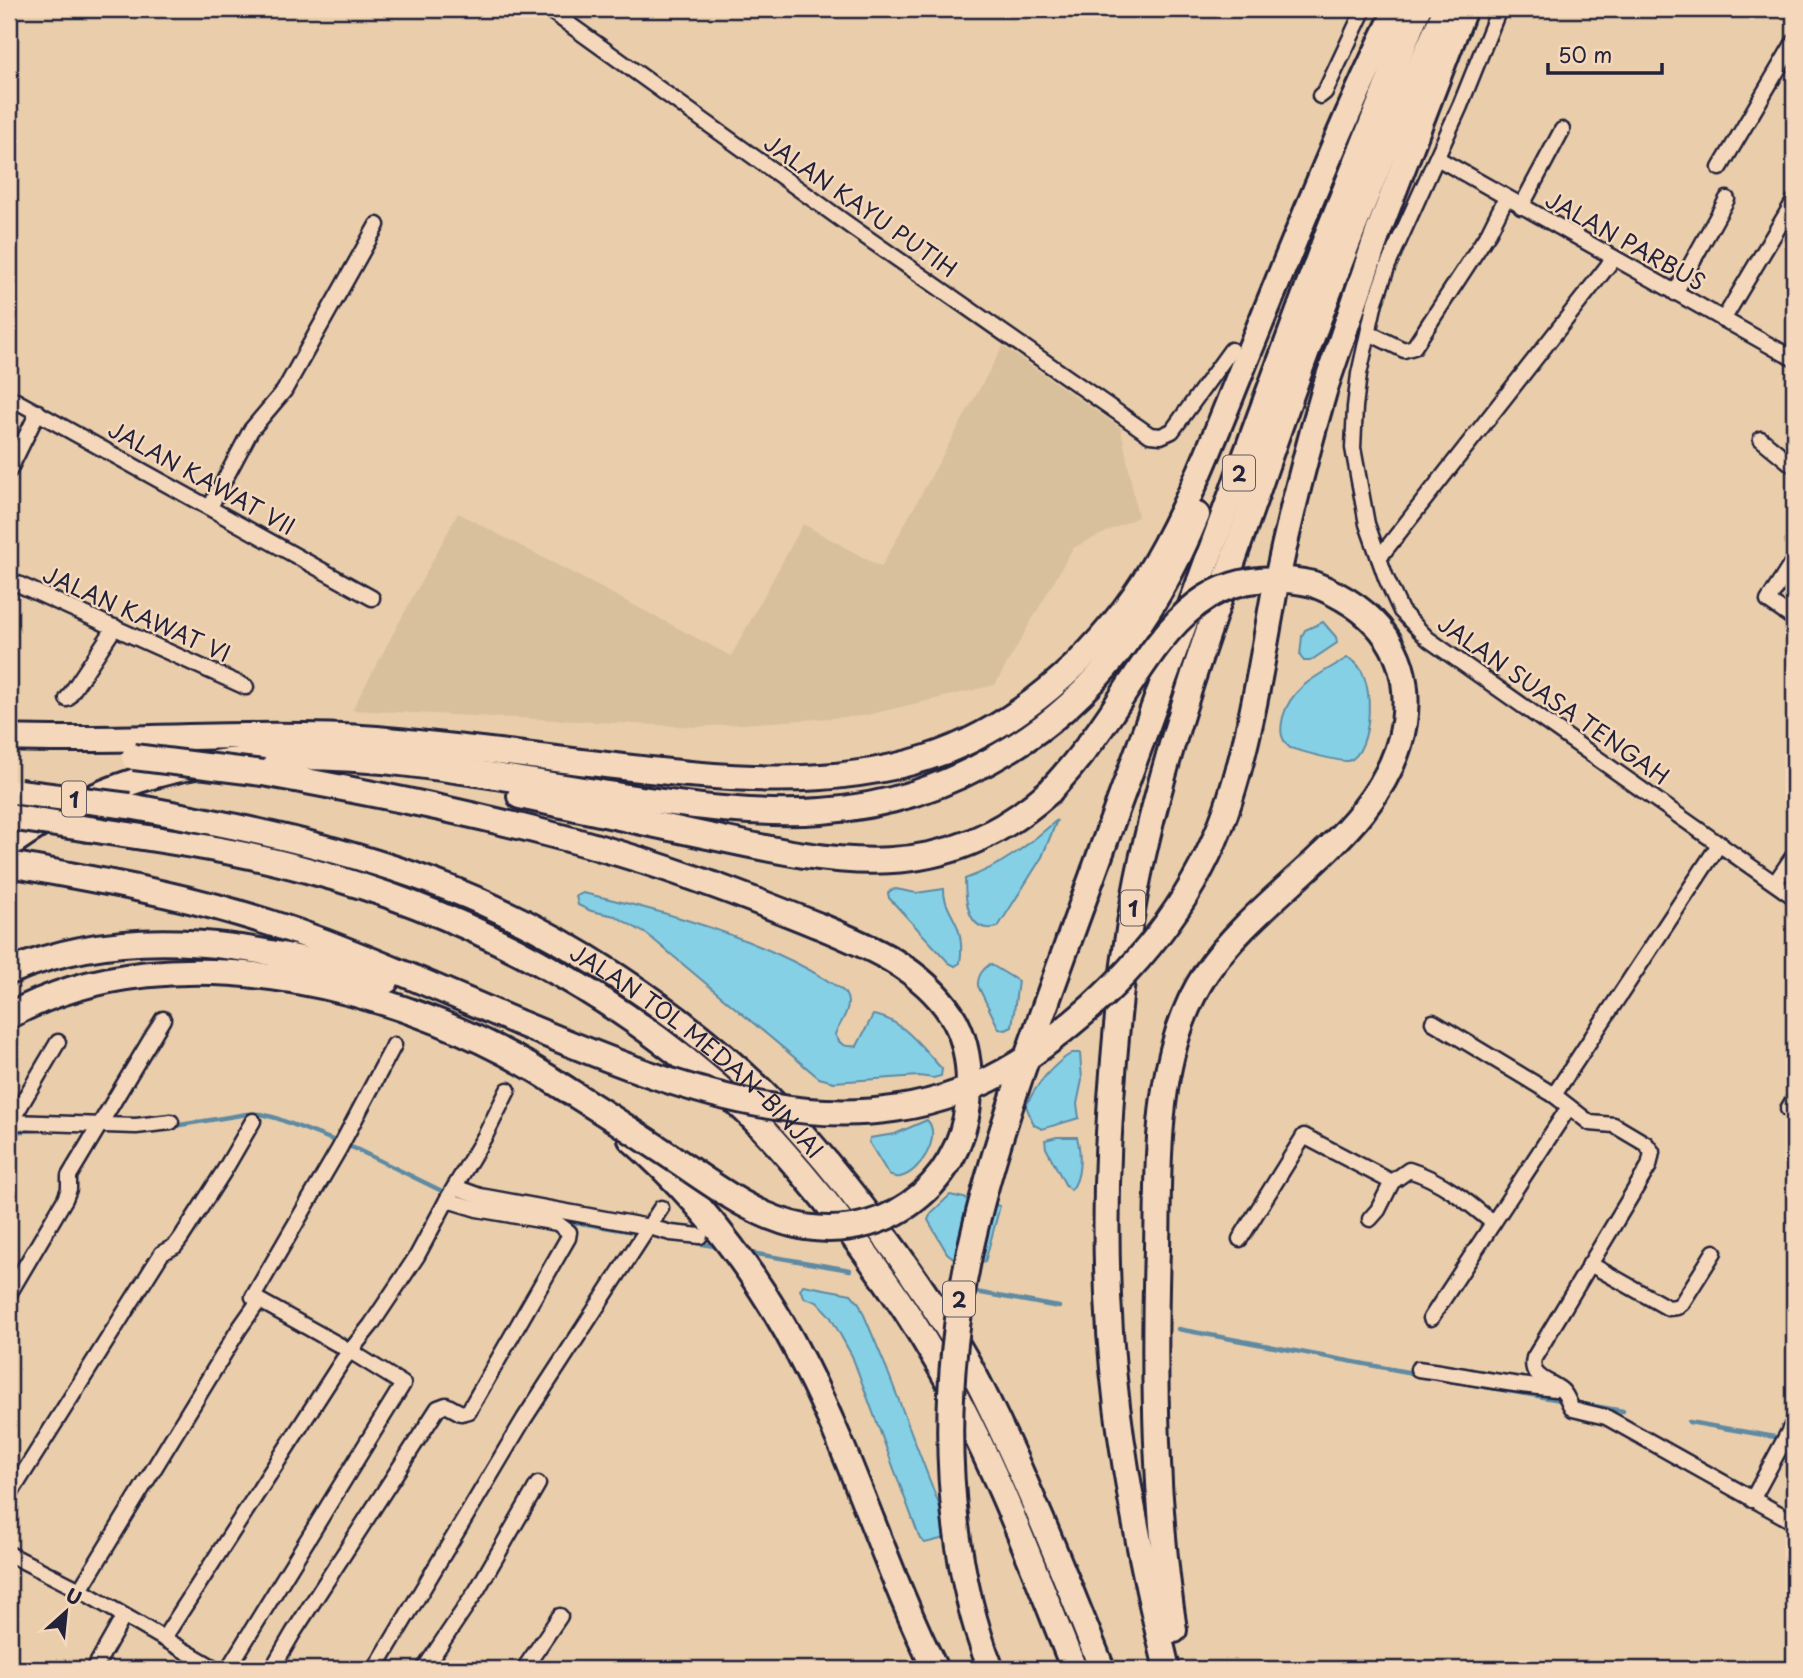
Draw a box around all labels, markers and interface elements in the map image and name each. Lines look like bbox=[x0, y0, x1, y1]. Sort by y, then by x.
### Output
scale bar bbox=[1548, 32, 1661, 76]
text: 50 m bbox=[1558, 38, 1612, 70]
street label: JALAN KAYU PUTIH bbox=[757, 125, 965, 285]
street label: JALAN PARBUS bbox=[1539, 181, 1713, 299]
street label: JALAN KAWAT VII bbox=[102, 411, 302, 543]
road number: 2 bbox=[1223, 456, 1255, 490]
street label: JALAN KAWAT VI bbox=[38, 556, 236, 670]
street label: JALAN SUASA TENGAH bbox=[1431, 606, 1677, 792]
road number: 1 bbox=[62, 782, 86, 816]
road number: 1 bbox=[1121, 890, 1145, 926]
street label: JALAN TOL MEDAN–BINJAI bbox=[564, 934, 833, 1165]
road number: 2 bbox=[943, 1282, 975, 1316]
north arrow bbox=[32, 1576, 102, 1646]
text: U bbox=[61, 1580, 87, 1612]

